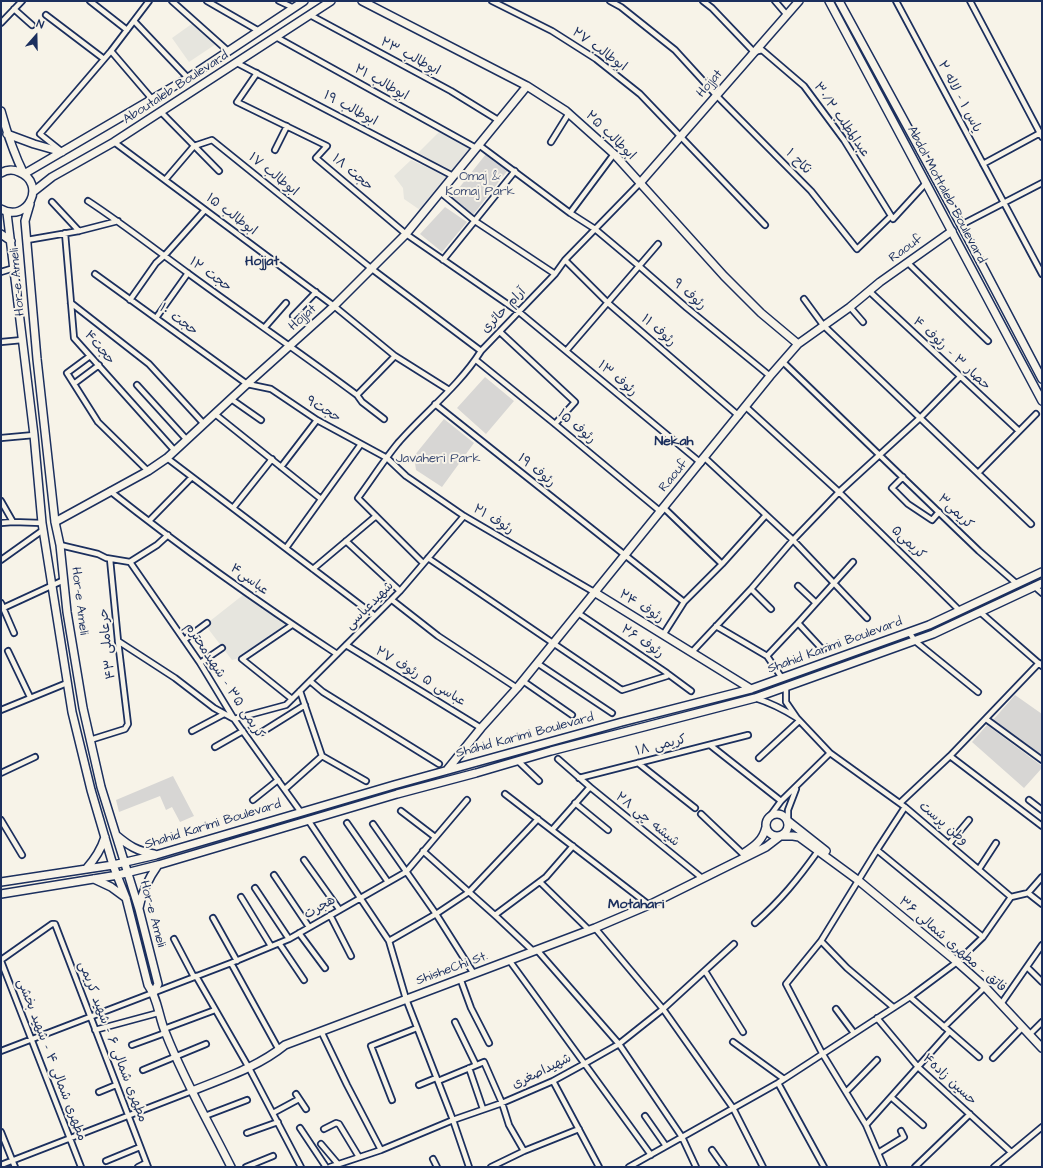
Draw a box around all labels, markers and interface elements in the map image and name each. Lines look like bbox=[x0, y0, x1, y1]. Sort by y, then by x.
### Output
north arrow bbox=[16, 16, 56, 56]
text: N bbox=[34, 16, 46, 32]
street label: ابوطالب ۲۷ bbox=[569, 25, 629, 75]
street label: ابوطالب ۲۳ bbox=[377, 35, 443, 79]
street label: Aboutaleb Boulevard bbox=[120, 48, 232, 128]
street label: یاس ۱ - لاله ۲ bbox=[934, 59, 984, 135]
street label: ابوطالب ۲۱ bbox=[351, 62, 411, 104]
street label: Hojjat bbox=[694, 67, 726, 101]
street label: عبدالمطلب ۳۰/۲ bbox=[810, 80, 872, 160]
street label: ابوطالب ۱۹ bbox=[320, 88, 380, 130]
street label: ابوطالب ۲۵ bbox=[582, 108, 638, 164]
street label: Abdol Mottaleb Boulevard bbox=[903, 124, 989, 266]
street label: نکاح ۱ bbox=[782, 146, 814, 178]
street label: ابوطالب ۱۷ bbox=[245, 150, 301, 200]
street label: حجت ۱۸ bbox=[328, 151, 376, 195]
park label: Omaj & Komaj Park bbox=[445, 169, 515, 200]
street label: ابوطالب ۱۵ bbox=[202, 191, 260, 239]
street label: Raouf bbox=[886, 232, 926, 266]
street label: Hor-e Ameli bbox=[7, 247, 29, 317]
street label: حجت ۱۲ bbox=[186, 254, 234, 296]
district label: Hojjat bbox=[245, 254, 279, 270]
street label: رئوف ۹ bbox=[669, 276, 709, 314]
street label: آرام حائری bbox=[478, 285, 530, 337]
street label: حجت ۱۰ bbox=[156, 301, 200, 339]
street label: Hojjat bbox=[286, 302, 320, 334]
street label: رئوف ۱۱ bbox=[638, 312, 678, 350]
street label: حصار ۳ - رئوف ۴ bbox=[909, 314, 993, 394]
street label: حجت۴ bbox=[80, 328, 118, 368]
street label: رئوف ۱۳ bbox=[594, 358, 640, 400]
street label: حجت۹ bbox=[303, 394, 343, 426]
street label: رئوف ۱۵ bbox=[554, 407, 598, 447]
district label: Nekah bbox=[654, 434, 694, 450]
park label: Javaheri Park bbox=[396, 451, 480, 467]
street label: رئوف ۱۹ bbox=[514, 451, 558, 491]
street label: Raouf bbox=[656, 457, 692, 495]
street label: کریمی۳ bbox=[934, 491, 976, 533]
street label: رئوف ۲۱ bbox=[470, 502, 516, 538]
street label: کریمی۵ bbox=[888, 523, 928, 563]
street label: عباسی۴ bbox=[227, 561, 271, 599]
street label: Hor-e Ameli bbox=[67, 566, 91, 636]
street label: شهیدعباسی bbox=[343, 579, 397, 633]
street label: رئوف ۲۴ bbox=[616, 587, 666, 627]
street label: حرعاملی ۴۳ bbox=[97, 608, 119, 680]
street label: Shahid Karimi Boulevard bbox=[766, 614, 904, 678]
street label: کریمی ۳۵ - شهیدمحترم bbox=[181, 620, 267, 742]
street label: رئوف ۲۶ bbox=[618, 622, 666, 662]
street label: عباسی ۵ رئوف ۲۷ bbox=[372, 644, 468, 710]
street label: Shahid Karimi Boulevard bbox=[454, 710, 596, 762]
street label: کریمی ۱۸ bbox=[634, 732, 688, 760]
street label: شیشه چی ۲۸ bbox=[612, 789, 682, 851]
street label: Shahid Karimi Boulevard bbox=[143, 797, 283, 853]
street label: وطن پرست bbox=[915, 799, 971, 849]
street label: Hor-e Ameli bbox=[136, 879, 168, 949]
street label: هجرت bbox=[301, 893, 339, 923]
street label: فاتق - مطهری شمالی ۳۶ bbox=[895, 894, 1009, 996]
district label: Motahari bbox=[608, 897, 664, 913]
street label: ShisheChi St. bbox=[414, 949, 490, 989]
street label: مطهری شمالی ۶ - شهید کریمی bbox=[74, 959, 150, 1125]
street label: مطهری شمالی ۴ - شهید بخشی bbox=[13, 977, 89, 1143]
street label: شهیداصغری bbox=[510, 1051, 574, 1093]
street label: حسین زاده۴ bbox=[919, 1051, 979, 1109]

